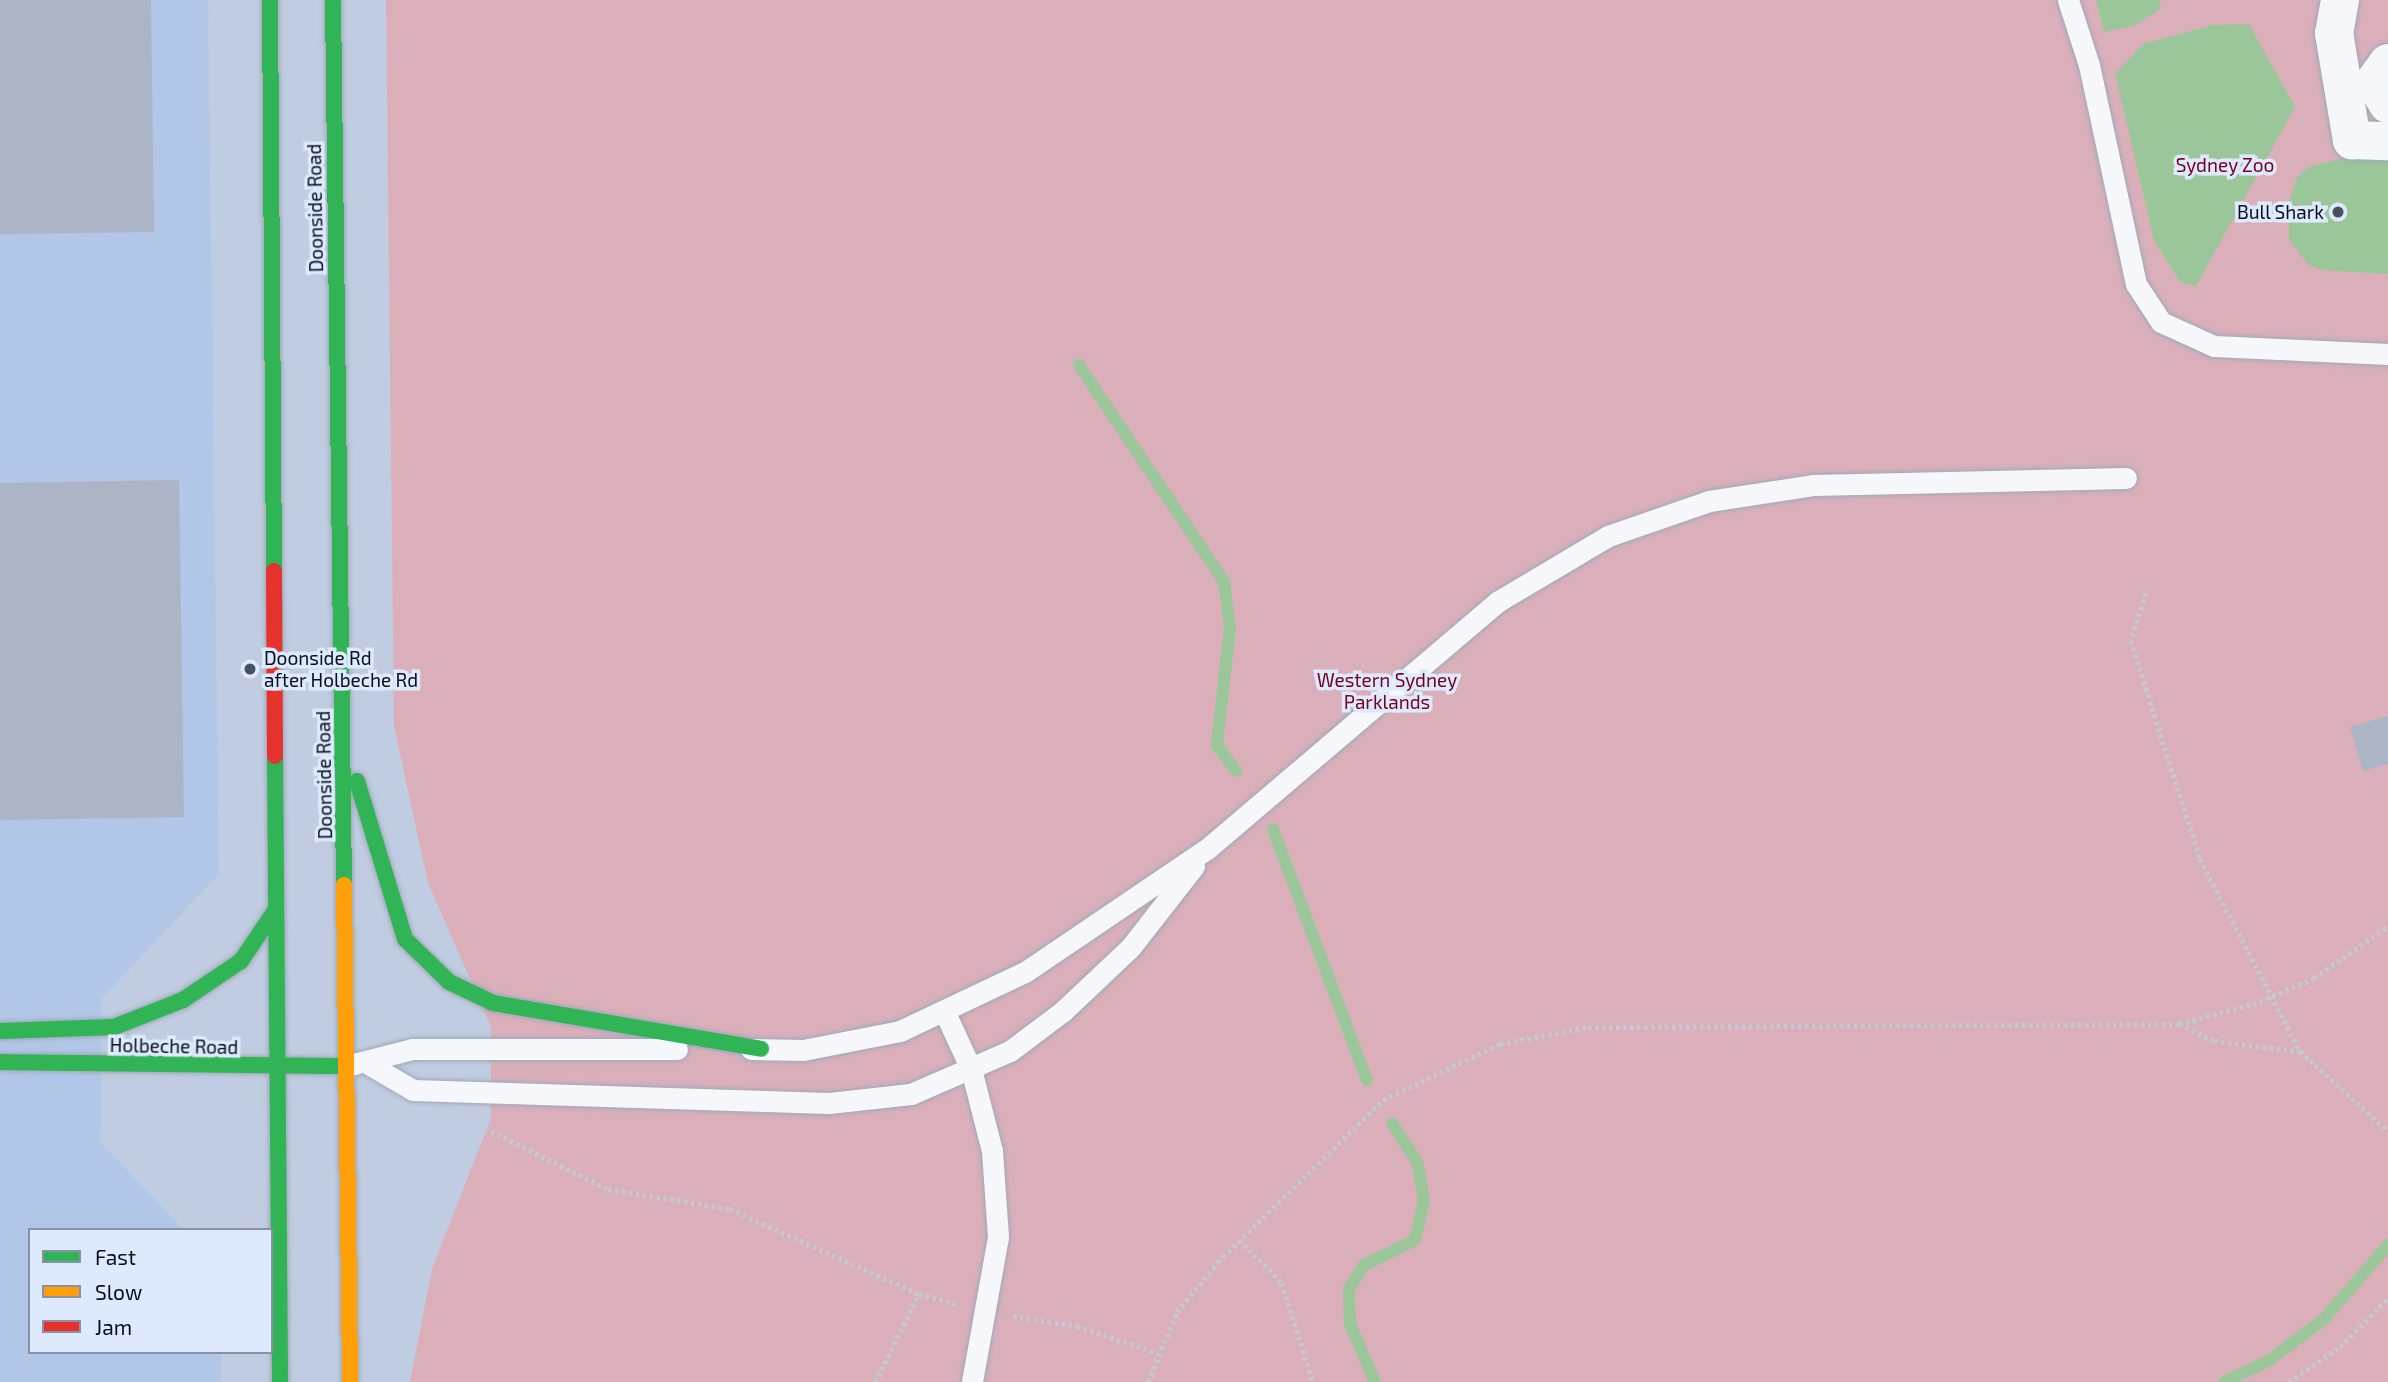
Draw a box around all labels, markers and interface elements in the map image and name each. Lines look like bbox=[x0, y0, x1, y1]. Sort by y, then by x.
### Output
street label: Doonside Road bbox=[302, 143, 328, 273]
park label: Sydney Zoo bbox=[2175, 154, 2275, 176]
place label: Bull Shark bbox=[2236, 201, 2324, 223]
marker: Bull Shark bbox=[2330, 204, 2346, 220]
place label: Doonside Rd after Holbeche Rd bbox=[264, 647, 419, 691]
marker: Doonside Rd after Holbeche Rd bbox=[242, 661, 258, 677]
park label: Western Sydney Parklands bbox=[1317, 669, 1457, 713]
street label: Doonside Road bbox=[311, 710, 337, 840]
street label: Holbeche Road bbox=[109, 1033, 239, 1059]
legend bbox=[28, 1228, 273, 1354]
text: Fast bbox=[95, 1244, 136, 1269]
text: Slow bbox=[95, 1279, 142, 1304]
text: Jam bbox=[95, 1314, 132, 1339]

